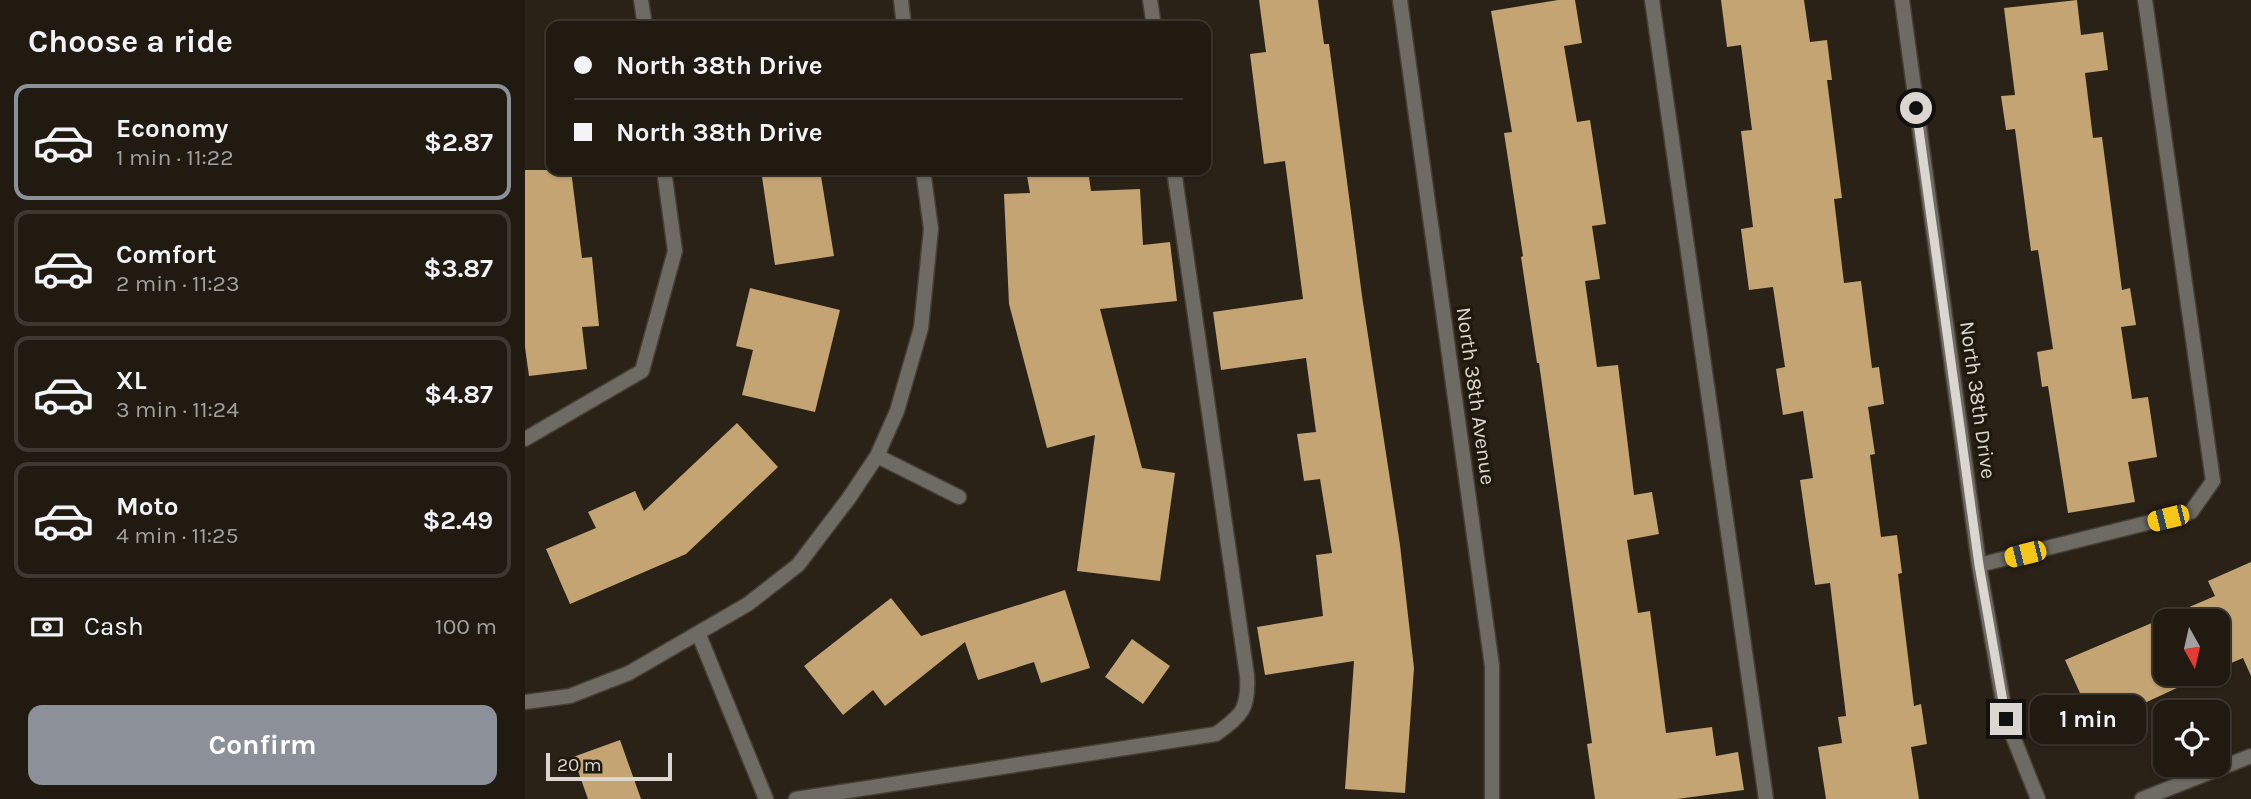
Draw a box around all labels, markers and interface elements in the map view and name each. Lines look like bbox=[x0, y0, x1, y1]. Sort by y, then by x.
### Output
text: Choose a ride bbox=[28, 23, 233, 60]
text: North 38th Drive bbox=[616, 50, 822, 81]
route start bbox=[1900, 92, 1932, 124]
icon: car bbox=[32, 111, 95, 174]
text: Economy bbox=[116, 113, 228, 144]
text: North 38th Drive bbox=[616, 117, 822, 148]
text: $2.87 bbox=[424, 127, 493, 158]
text: 1 min · 11:22 bbox=[116, 144, 234, 171]
icon: car bbox=[32, 237, 95, 300]
text: Comfort bbox=[116, 239, 217, 270]
text: $3.87 bbox=[424, 253, 493, 284]
text: 2 min · 11:23 bbox=[116, 270, 240, 297]
street label: North 38th Avenue bbox=[1452, 306, 1500, 486]
street label: North 38th Drive bbox=[1955, 320, 2001, 480]
icon: car bbox=[32, 363, 95, 426]
text: XL bbox=[116, 365, 147, 396]
text: $4.87 bbox=[424, 379, 493, 410]
text: 3 min · 11:24 bbox=[116, 396, 239, 423]
icon: car bbox=[32, 489, 95, 552]
text: Moto bbox=[116, 491, 178, 522]
car bbox=[2146, 503, 2191, 533]
text: $2.49 bbox=[422, 505, 493, 536]
text: 4 min · 11:25 bbox=[116, 522, 238, 549]
car bbox=[2003, 539, 2048, 569]
icon: cash bbox=[28, 608, 66, 646]
north arrow bbox=[2153, 609, 2229, 686]
map controls bbox=[2153, 609, 2230, 777]
text: Cash bbox=[84, 611, 144, 642]
text: 100 m bbox=[435, 613, 497, 640]
callout: 1 min bbox=[2031, 694, 2146, 744]
button: locate bbox=[2153, 700, 2230, 777]
route end bbox=[1990, 703, 2022, 735]
button: Confirm bbox=[28, 705, 497, 785]
text: 1 min bbox=[2059, 706, 2117, 733]
scale bar bbox=[546, 750, 672, 782]
text: 20 m bbox=[557, 754, 602, 776]

